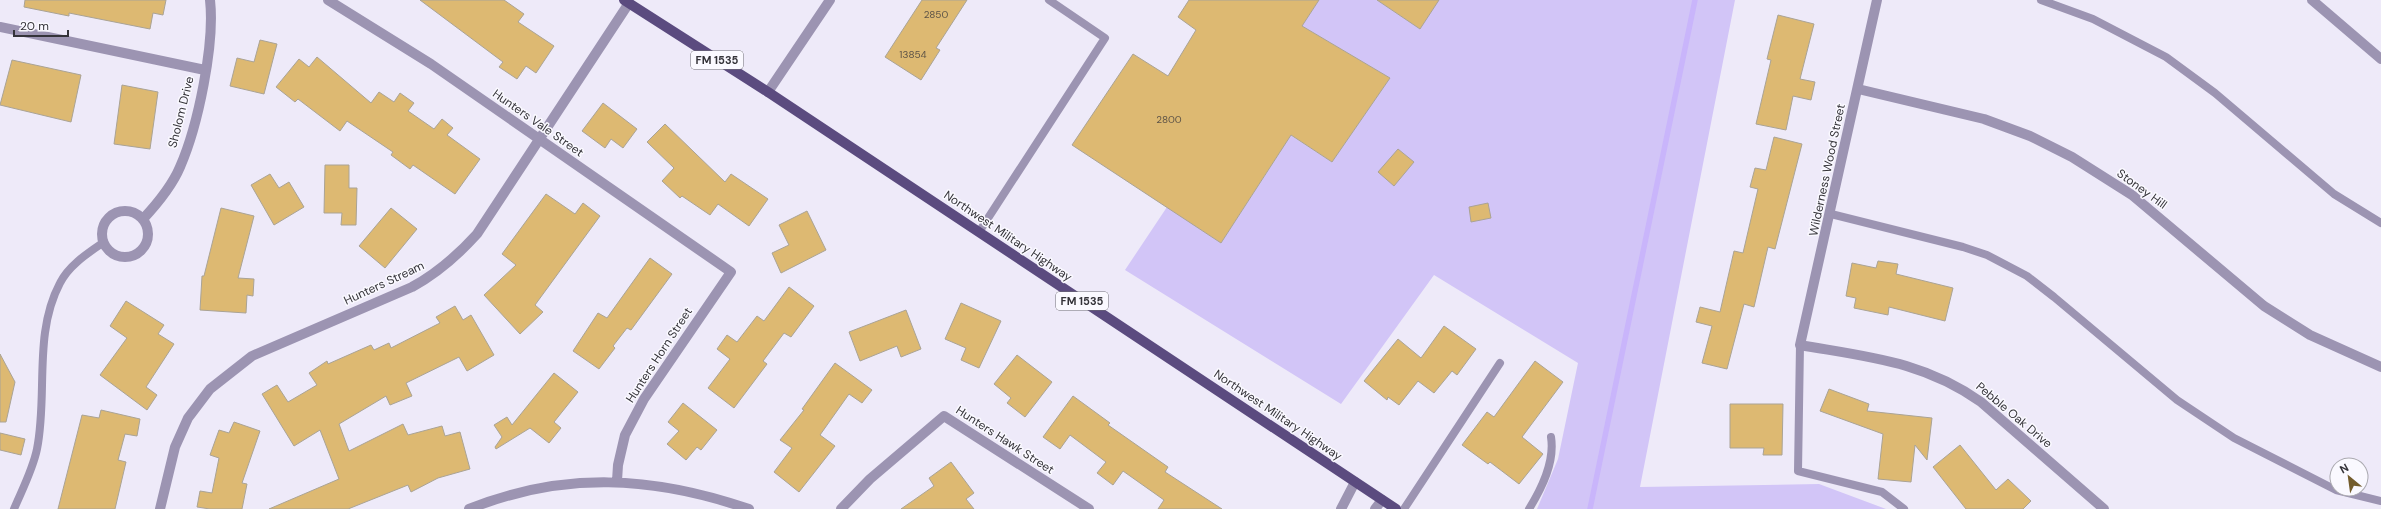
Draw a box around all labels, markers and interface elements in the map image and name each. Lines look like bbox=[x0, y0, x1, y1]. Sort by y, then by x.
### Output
house number: 2850 bbox=[924, 8, 948, 21]
scale bar bbox=[14, 12, 68, 38]
text: 20 m bbox=[20, 18, 49, 34]
house number: 13854 bbox=[899, 48, 927, 61]
road number: FM 1535 bbox=[691, 51, 743, 69]
street label: Sholom Drive bbox=[164, 74, 198, 149]
street label: Hunters Vale Street bbox=[489, 86, 587, 161]
street label: Wilderness Wood Street bbox=[1805, 102, 1849, 238]
house number: 2800 bbox=[1156, 113, 1182, 126]
street label: Stoney Hill bbox=[2114, 165, 2170, 213]
street label: Northwest Military Highway bbox=[941, 187, 1076, 285]
street label: Hunters Stream bbox=[341, 257, 427, 309]
road number: FM 1535 bbox=[1056, 292, 1108, 310]
street label: Hunters Horn Street bbox=[622, 304, 696, 406]
street label: Northwest Military Highway bbox=[1211, 366, 1346, 464]
street label: Pebble Oak Drive bbox=[1973, 378, 2056, 452]
street label: Hunters Hawk Street bbox=[953, 402, 1057, 478]
north arrow bbox=[2329, 457, 2369, 497]
text: N bbox=[2337, 460, 2351, 476]

